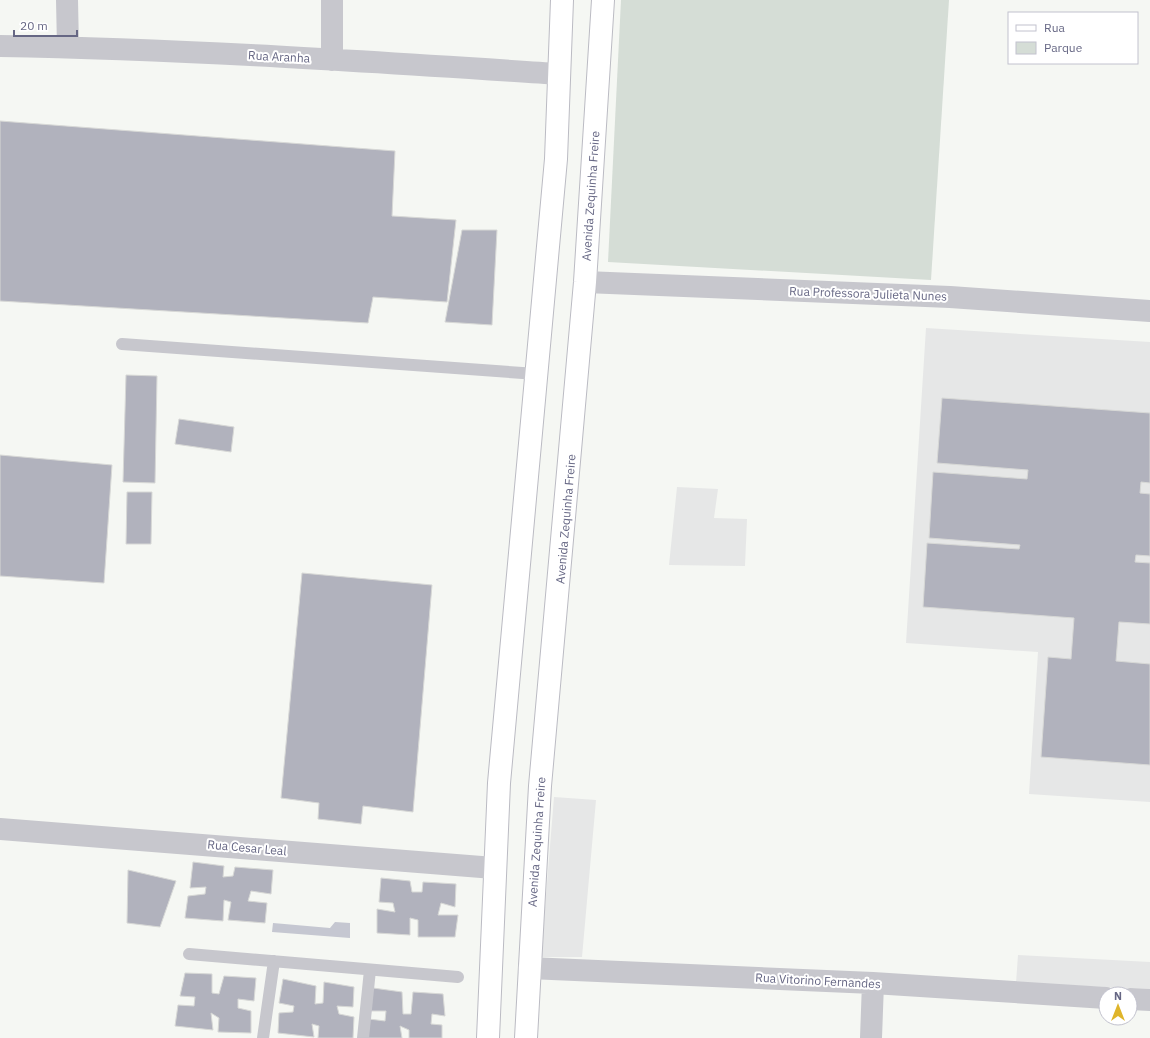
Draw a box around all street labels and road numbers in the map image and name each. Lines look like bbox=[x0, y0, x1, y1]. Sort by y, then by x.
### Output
street label: Rua Aranha bbox=[248, 47, 311, 66]
street label: Avenida Zequinha Freire bbox=[578, 130, 603, 262]
street label: Rua Professora Julieta Nunes bbox=[789, 283, 947, 304]
street label: Avenida Zequinha Freire bbox=[552, 453, 579, 585]
street label: Avenida Zequinha Freire bbox=[524, 776, 549, 908]
street label: Rua Cesar Leal bbox=[207, 837, 287, 858]
street label: Rua Vitorino Fernandes bbox=[755, 970, 881, 991]

